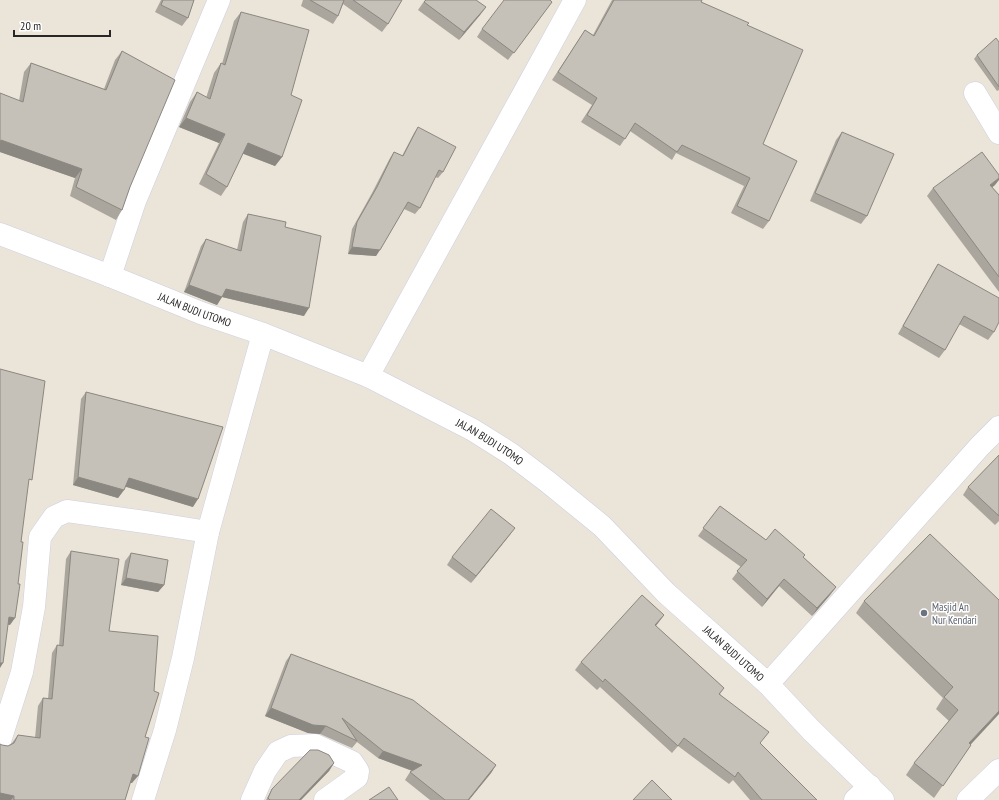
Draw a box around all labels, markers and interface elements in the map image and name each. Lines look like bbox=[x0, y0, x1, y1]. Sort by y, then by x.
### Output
scale bar bbox=[14, 12, 110, 38]
text: 20 m bbox=[20, 18, 41, 33]
street label: JALAN BUDI UTOMO bbox=[155, 289, 233, 330]
street label: JALAN BUDI UTOMO bbox=[453, 415, 526, 468]
place label: Masjid An Nur Kendari bbox=[932, 600, 977, 627]
marker: Masjid An Nur Kendari bbox=[919, 608, 929, 618]
street label: JALAN BUDI UTOMO bbox=[700, 622, 767, 684]

